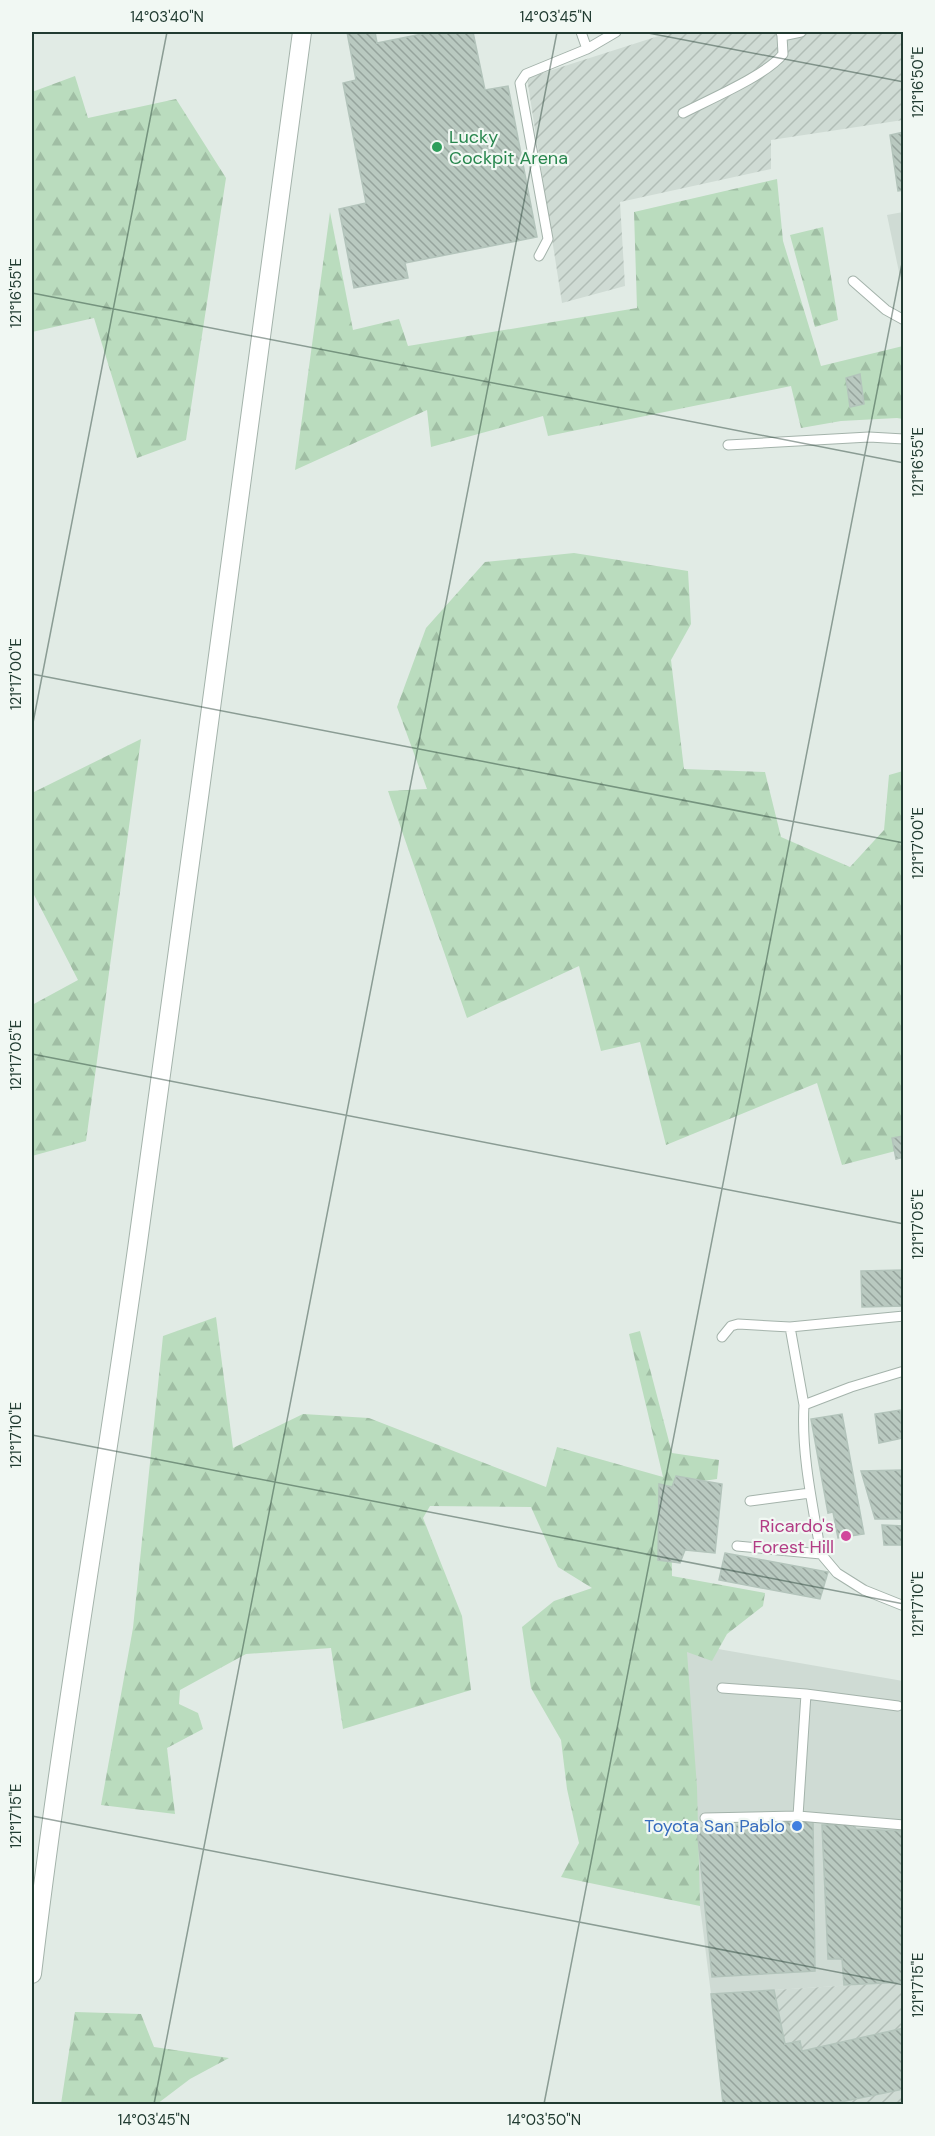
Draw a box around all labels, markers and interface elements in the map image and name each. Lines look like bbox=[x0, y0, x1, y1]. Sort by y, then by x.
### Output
text: 14°03'40"N bbox=[130, 7, 204, 27]
text: 14°03'45"N bbox=[520, 7, 592, 27]
text: 121°16'50"E bbox=[908, 46, 928, 118]
place label: Lucky Cockpit Arena bbox=[449, 125, 568, 170]
marker: Lucky Cockpit Arena bbox=[430, 140, 444, 154]
text: 121°16'55"E bbox=[6, 258, 26, 328]
text: 121°16'55"E bbox=[908, 427, 928, 497]
text: 121°17'00"E bbox=[6, 638, 26, 710]
text: 121°17'00"E bbox=[908, 807, 928, 879]
text: 121°17'05"E bbox=[6, 1020, 26, 1090]
text: 121°17'05"E bbox=[908, 1189, 928, 1259]
text: 121°17'10"E bbox=[6, 1402, 26, 1468]
place label: Ricardo's Forest Hill bbox=[752, 1514, 834, 1559]
marker: Ricardo's Forest Hill bbox=[839, 1529, 853, 1543]
text: 121°17'10"E bbox=[908, 1571, 928, 1637]
text: 121°17'15"E bbox=[6, 1783, 26, 1849]
place label: Toyota San Pablo bbox=[644, 1814, 785, 1838]
marker: Toyota San Pablo bbox=[790, 1819, 804, 1833]
text: 121°17'15"E bbox=[908, 1952, 928, 2018]
text: 14°03'45"N bbox=[118, 2110, 190, 2130]
text: 14°03'50"N bbox=[507, 2110, 581, 2130]

